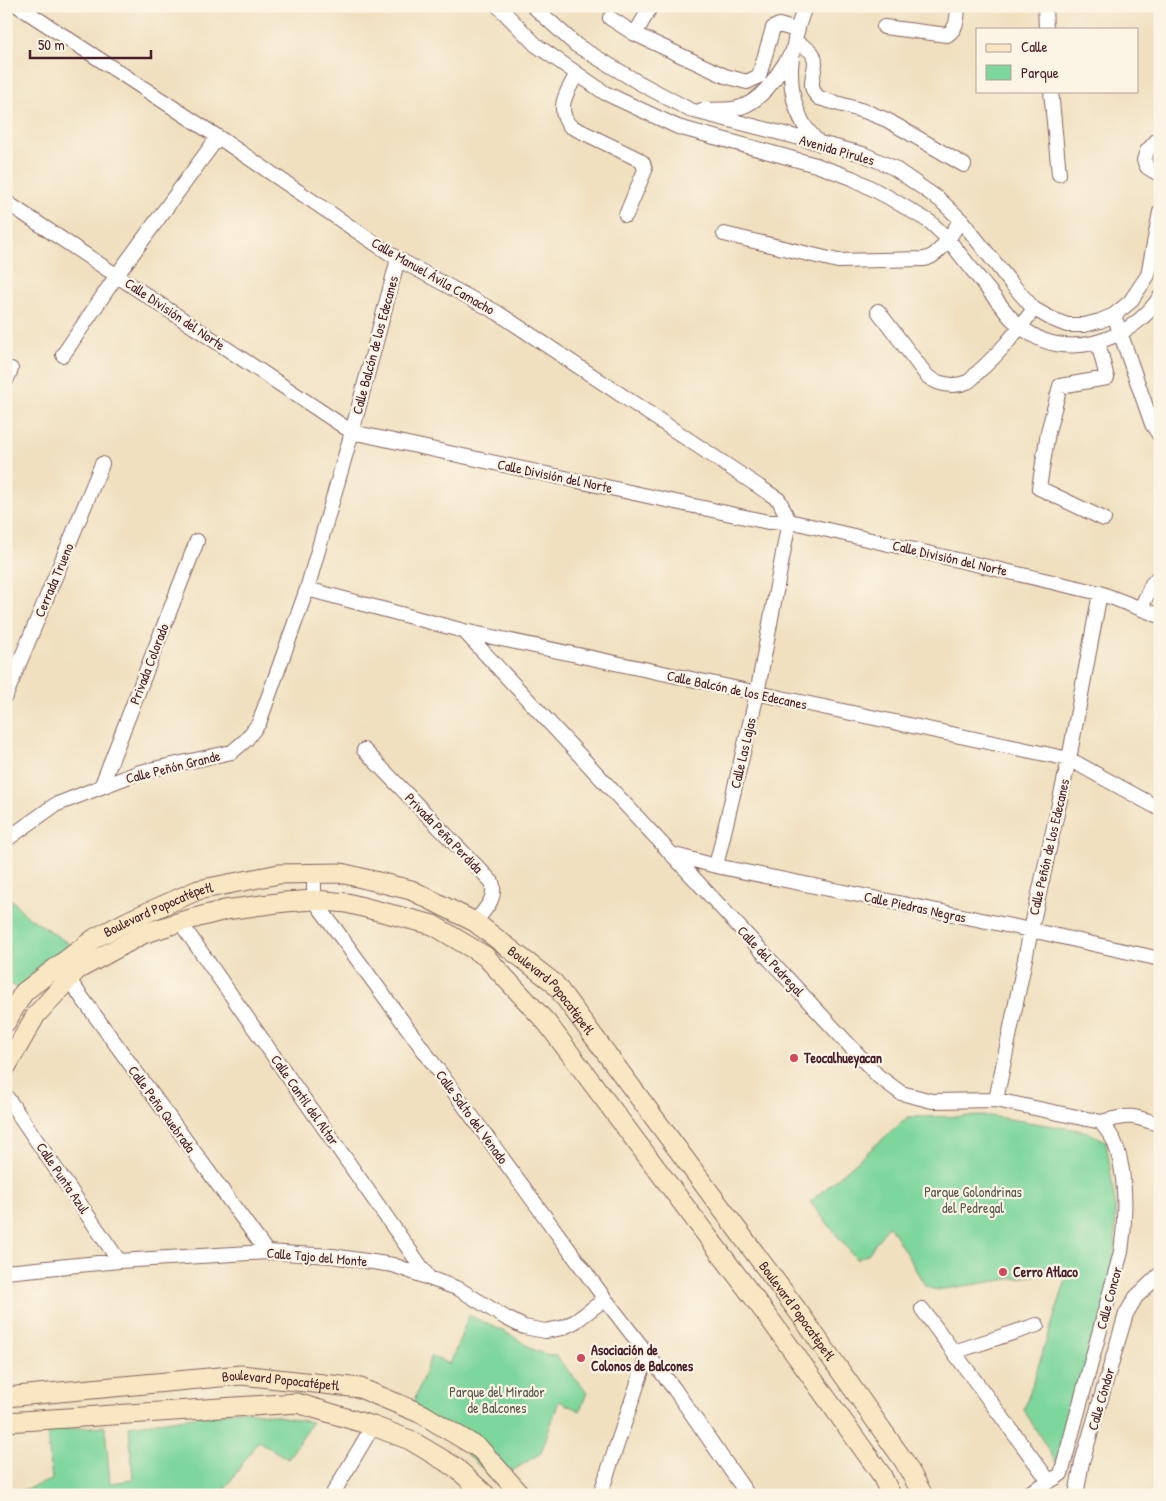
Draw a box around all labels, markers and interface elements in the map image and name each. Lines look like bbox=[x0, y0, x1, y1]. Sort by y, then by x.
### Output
scale bar bbox=[30, 28, 151, 60]
legend bbox=[976, 28, 1138, 92]
text: 50 m bbox=[38, 34, 65, 55]
text: Calle bbox=[1021, 36, 1048, 57]
text: Parque bbox=[1021, 62, 1059, 83]
street label: Avenida Pirules bbox=[797, 130, 877, 169]
street label: Calle Manuel Ávila Camacho bbox=[368, 232, 499, 319]
street label: Calle División del Norte bbox=[121, 273, 229, 354]
street label: Calle Balcón de los Edecanes bbox=[347, 274, 402, 416]
street label: Calle División del Norte bbox=[496, 454, 615, 497]
street label: Calle División del Norte bbox=[891, 535, 1010, 580]
street label: Cerrada Trueno bbox=[29, 540, 78, 620]
street label: Privada Colorado bbox=[124, 620, 173, 707]
street label: Calle Balcón de los Edecanes bbox=[665, 665, 809, 714]
street label: Calle Las Lajas bbox=[725, 716, 761, 790]
street label: Calle Peñón Grande bbox=[124, 745, 223, 787]
street label: Calle Peñón de los Edecanes bbox=[1024, 777, 1073, 917]
street label: Privada Peña Perdida bbox=[401, 788, 488, 877]
street label: Boulevard Popocatépetl bbox=[100, 877, 215, 941]
street label: Calle Piedras Negras bbox=[862, 886, 968, 928]
street label: Calle del Pedregal bbox=[733, 921, 809, 1001]
street label: Boulevard Popocatépetl bbox=[504, 941, 599, 1039]
place label: Teocalhueyacan bbox=[803, 1048, 882, 1069]
street label: Calle Cantil del Altar bbox=[267, 1051, 344, 1149]
marker: Teocalhueyacan bbox=[788, 1052, 800, 1064]
street label: Calle Peña Quebrada bbox=[124, 1061, 201, 1156]
street label: Calle Salto del Venado bbox=[432, 1066, 513, 1168]
street label: Calle Punta Azul bbox=[33, 1138, 94, 1217]
park label: Parque Golondrinas del Pedregal bbox=[924, 1182, 1022, 1218]
street label: Calle Tajo del Monte bbox=[266, 1243, 369, 1271]
street label: Boulevard Popocatépetl bbox=[755, 1257, 840, 1364]
place label: Cerro Atlaco bbox=[1013, 1262, 1078, 1281]
street label: Calle Concor bbox=[1091, 1264, 1126, 1331]
marker: Cerro Atlaco bbox=[997, 1266, 1009, 1278]
place label: Asociación de Colonos de Balcones bbox=[591, 1340, 694, 1375]
marker: Asociación de Colonos de Balcones bbox=[575, 1352, 587, 1364]
street label: Boulevard Popocatépetl bbox=[221, 1365, 341, 1395]
street label: Calle Cóndor bbox=[1083, 1365, 1119, 1432]
park label: Parque del Mirador de Balcones bbox=[449, 1382, 545, 1417]

